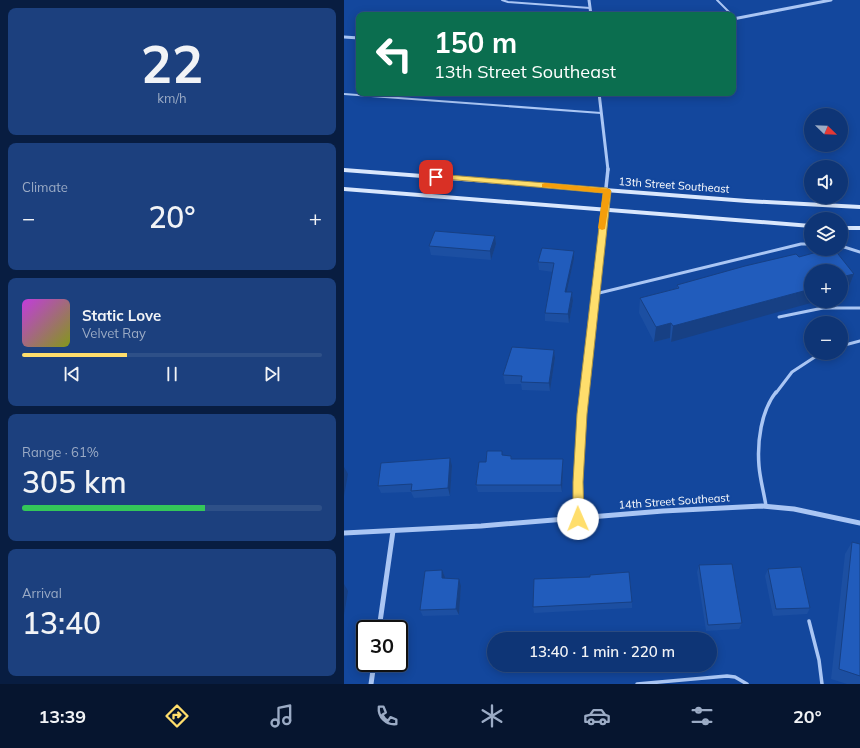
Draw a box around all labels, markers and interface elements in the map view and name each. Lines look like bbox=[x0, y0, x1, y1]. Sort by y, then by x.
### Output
text: 150 m bbox=[434, 25, 517, 60]
icon: left bbox=[368, 28, 420, 80]
text: 22 bbox=[141, 31, 203, 96]
text: 13th Street Southeast bbox=[434, 60, 616, 83]
text: km/h bbox=[157, 90, 187, 106]
north arrow bbox=[804, 108, 848, 152]
map controls bbox=[804, 108, 848, 360]
pin bbox=[419, 160, 453, 194]
button: sound bbox=[804, 160, 848, 204]
icon: arrive bbox=[425, 166, 447, 188]
street label: 13th Street Southeast bbox=[618, 174, 730, 196]
text: Climate bbox=[22, 179, 68, 195]
text: 20° bbox=[148, 198, 196, 236]
text: − bbox=[22, 204, 35, 232]
text: + bbox=[309, 204, 322, 232]
button: layers bbox=[804, 212, 848, 256]
button: + bbox=[804, 264, 848, 308]
text: Static Love bbox=[82, 306, 161, 325]
button: − bbox=[804, 316, 848, 360]
text: Velvet Ray bbox=[82, 325, 146, 341]
icon: previous bbox=[61, 363, 83, 385]
icon: pause bbox=[161, 363, 183, 385]
icon: next bbox=[261, 363, 283, 385]
text: Range · 61% bbox=[22, 444, 99, 460]
text: 305 km bbox=[22, 463, 127, 501]
street label: 14th Street Southeast bbox=[618, 490, 730, 512]
position arrow bbox=[557, 498, 599, 540]
text: Arrival bbox=[22, 585, 62, 601]
text: 13:40 bbox=[22, 604, 101, 642]
speed limit sign: 30 bbox=[356, 620, 408, 672]
text: 13:40 · 1 min · 220 m bbox=[529, 642, 675, 661]
icon: directions bbox=[163, 702, 191, 730]
icon: music bbox=[268, 702, 296, 730]
icon: phone bbox=[373, 702, 401, 730]
icon: climate bbox=[478, 702, 506, 730]
icon: car bbox=[583, 702, 611, 730]
icon: filters bbox=[688, 702, 716, 730]
text: 13:39 bbox=[38, 705, 86, 728]
text: 20° bbox=[793, 705, 821, 728]

